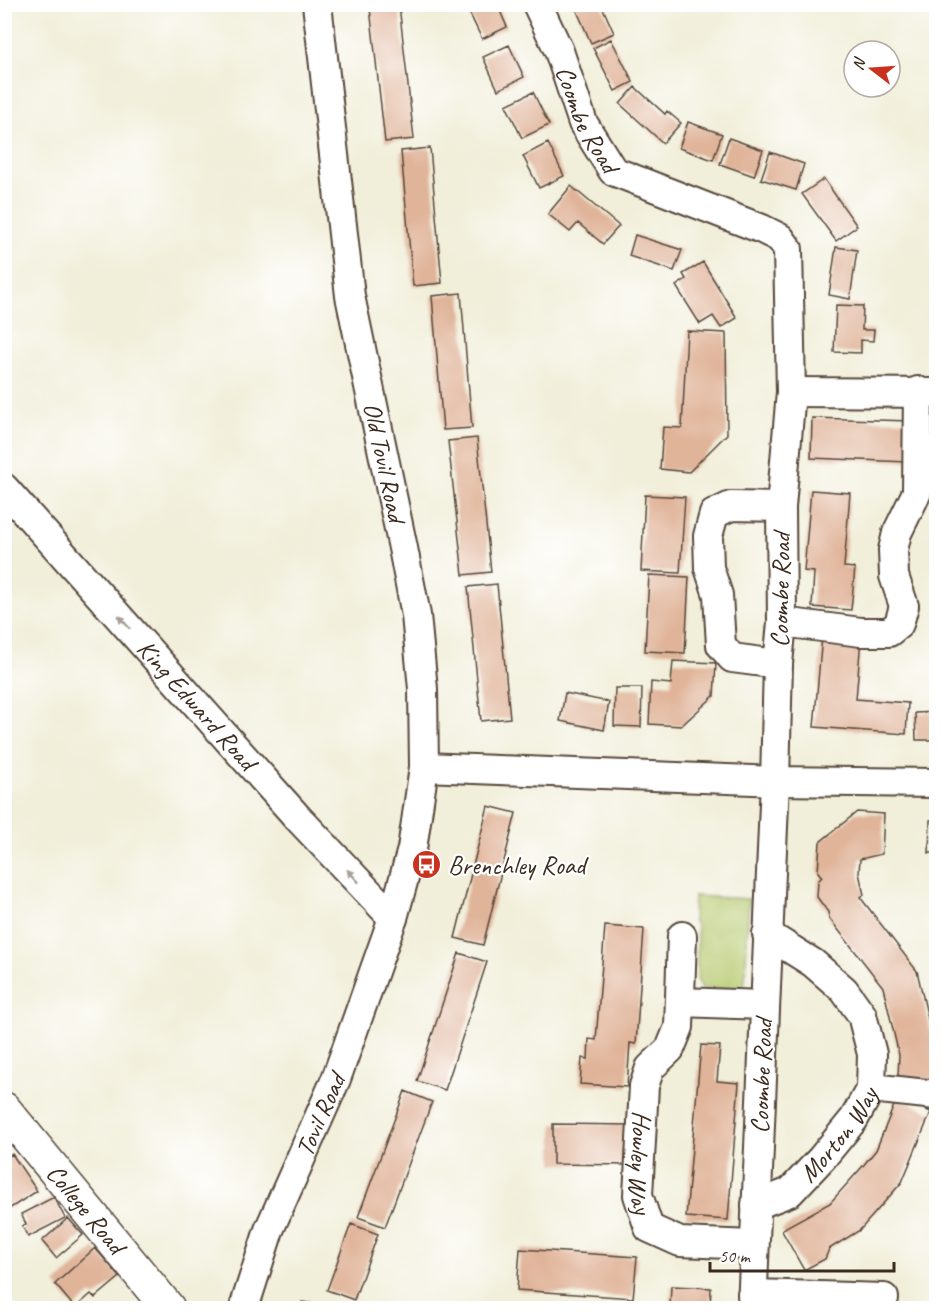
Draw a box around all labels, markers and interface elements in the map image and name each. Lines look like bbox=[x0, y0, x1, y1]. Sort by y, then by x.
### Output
north arrow bbox=[842, 39, 902, 99]
text: N bbox=[848, 54, 871, 73]
street label: Coombe Road bbox=[548, 62, 628, 182]
street label: Old Tovil Road bbox=[356, 400, 414, 528]
street label: Coombe Road bbox=[763, 529, 798, 648]
one-way arrow bbox=[118, 615, 131, 630]
street label: King Edward Road bbox=[130, 633, 266, 780]
bus stop icon: Brenchley Road bbox=[411, 849, 443, 881]
place label: Brenchley Road bbox=[448, 849, 589, 882]
one-way arrow bbox=[346, 869, 360, 883]
street label: Coombe Road bbox=[743, 1014, 780, 1134]
street label: Tovil Road bbox=[288, 1065, 355, 1161]
street label: Morton Way bbox=[792, 1080, 886, 1189]
street label: Howley Way bbox=[621, 1110, 660, 1221]
street label: College Road bbox=[39, 1157, 135, 1263]
scale bar bbox=[710, 1235, 894, 1273]
text: 50 m bbox=[719, 1245, 752, 1267]

